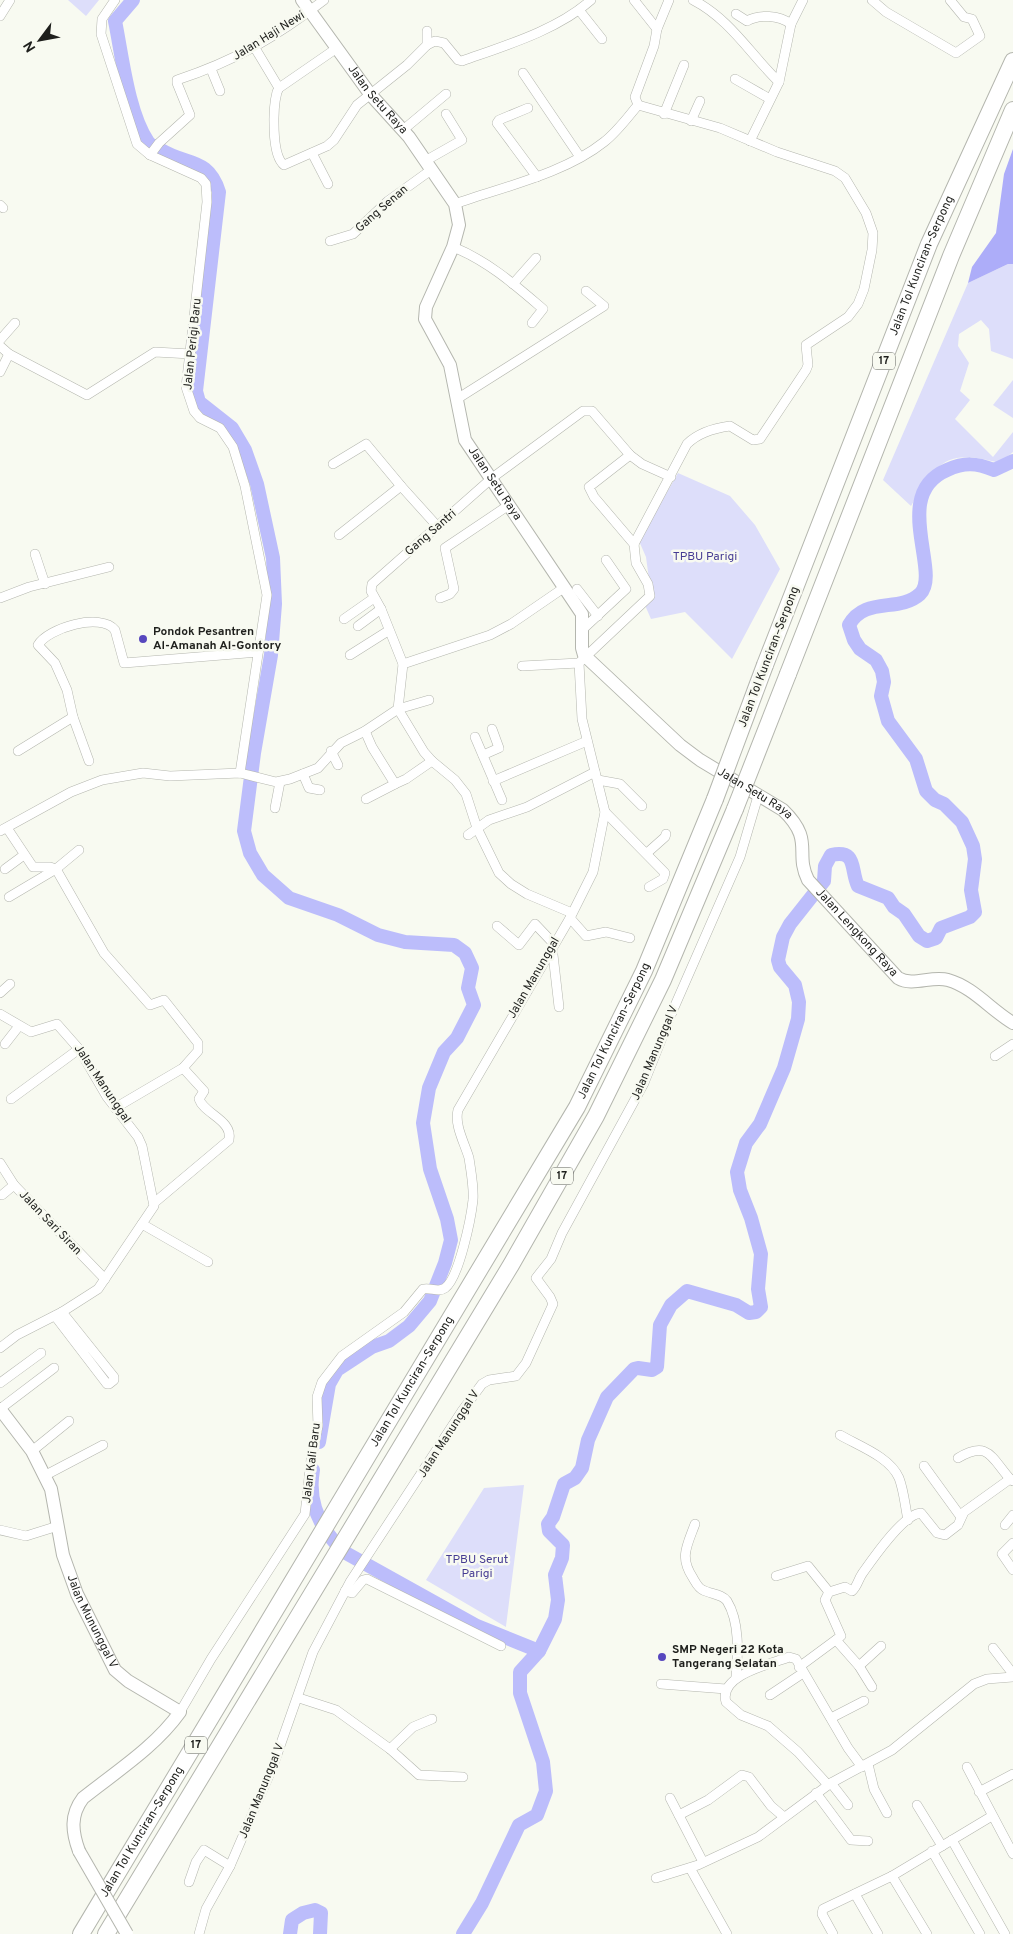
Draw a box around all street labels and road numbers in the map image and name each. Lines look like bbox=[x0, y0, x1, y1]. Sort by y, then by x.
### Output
street label: Jalan Haji Newi bbox=[230, 7, 308, 65]
street label: Jalan Setu Raya bbox=[344, 62, 411, 138]
street label: Gang Senan bbox=[352, 182, 412, 236]
street label: Jalan Tol Kunciran–Serpong bbox=[886, 193, 958, 338]
street label: Jalan Perigi Baru bbox=[180, 297, 206, 391]
road number: 17 bbox=[873, 352, 895, 370]
street label: Jalan Setu Raya bbox=[464, 444, 525, 524]
street label: Gang Santri bbox=[402, 506, 460, 560]
street label: Jalan Tol Kunciran–Serpong bbox=[735, 584, 803, 730]
street label: Jalan Setu Raya bbox=[714, 764, 796, 823]
street label: Jalan Lengkong Raya bbox=[812, 885, 901, 980]
street label: Jalan Manunggal bbox=[504, 934, 564, 1022]
street label: Jalan Tol Kunciran–Serpong bbox=[574, 960, 654, 1102]
street label: Jalan Manunggal V bbox=[628, 1003, 682, 1103]
street label: Jalan Manunggal bbox=[70, 1042, 134, 1126]
road number: 17 bbox=[551, 1168, 573, 1184]
street label: Jalan Sari Siran bbox=[15, 1187, 85, 1259]
street label: Jalan Tol Kunciran–Serpong bbox=[367, 1313, 458, 1450]
street label: Jalan Manunggal V bbox=[415, 1387, 483, 1481]
street label: Jalan Kali Baru bbox=[299, 1422, 325, 1504]
street label: Jalan Mununggal V bbox=[63, 1573, 121, 1671]
road number: 17 bbox=[185, 1736, 207, 1754]
street label: Jalan Manunggal V bbox=[236, 1741, 288, 1841]
street label: Jalan Tol Kunciran–Serpong bbox=[97, 1763, 188, 1900]

